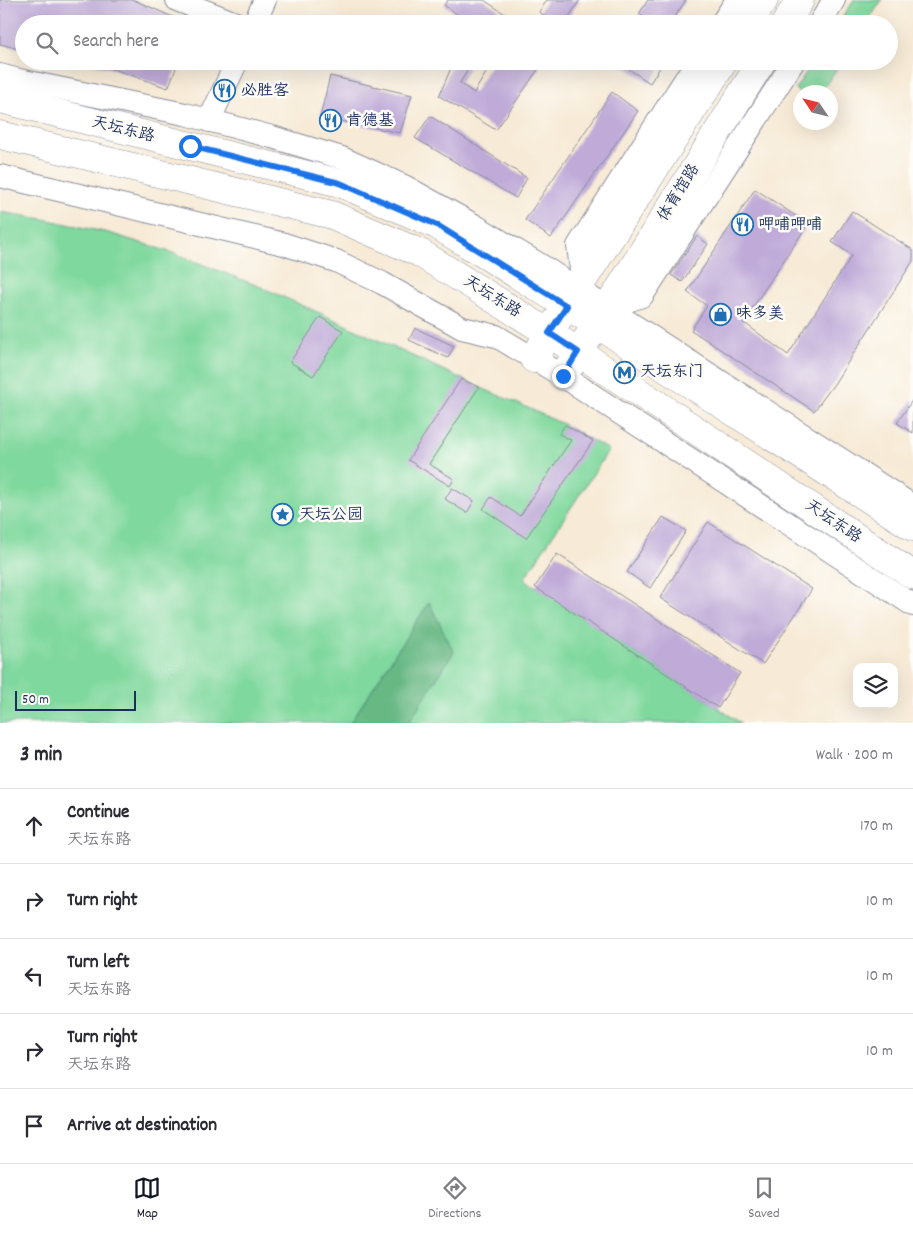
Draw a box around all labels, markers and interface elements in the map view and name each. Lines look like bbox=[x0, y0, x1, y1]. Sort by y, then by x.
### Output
search box bbox=[15, 15, 898, 70]
icon: search bbox=[33, 29, 61, 57]
text: Search here bbox=[73, 29, 159, 56]
restaurant icon: 必胜客 bbox=[213, 79, 237, 103]
place label: 必胜客 bbox=[241, 80, 289, 103]
north arrow bbox=[793, 85, 838, 130]
restaurant icon: 肯德基 bbox=[318, 109, 342, 133]
place label: 肯德基 bbox=[346, 110, 394, 133]
street label: 天坛东路 bbox=[89, 111, 157, 149]
route start bbox=[179, 135, 202, 158]
street label: 体育馆路 bbox=[652, 160, 706, 226]
restaurant icon: 呷哺呷哺 bbox=[730, 213, 754, 237]
place label: 呷哺呷哺 bbox=[758, 214, 822, 237]
street label: 天坛东路 bbox=[459, 270, 525, 324]
shop icon: 味多美 bbox=[708, 302, 732, 326]
place label: 味多美 bbox=[736, 303, 784, 326]
metro station icon: 天坛东门 bbox=[612, 360, 636, 384]
place label: 天坛东门 bbox=[640, 361, 704, 384]
route end bbox=[552, 365, 575, 388]
street label: 天坛东路 bbox=[800, 495, 866, 549]
place icon: 天坛公园 bbox=[271, 503, 295, 527]
place label: 天坛公园 bbox=[299, 504, 363, 527]
map controls bbox=[853, 663, 898, 708]
button: layers bbox=[853, 663, 898, 708]
scale bar bbox=[15, 688, 136, 711]
text: 50 m bbox=[22, 690, 49, 710]
text: 3 min bbox=[20, 741, 62, 771]
text: Walk · 200 m bbox=[816, 744, 893, 767]
text: Continue bbox=[67, 800, 129, 827]
icon: ahead bbox=[20, 812, 48, 840]
text: 170 m bbox=[860, 815, 893, 838]
text: 天坛东路 bbox=[67, 829, 131, 852]
icon: right bbox=[20, 887, 48, 915]
text: Turn right bbox=[67, 888, 138, 915]
text: 10 m bbox=[866, 890, 893, 913]
text: Turn left bbox=[67, 950, 130, 977]
icon: left bbox=[20, 962, 48, 990]
text: 10 m bbox=[866, 965, 893, 988]
text: 天坛东路 bbox=[67, 979, 131, 1002]
text: Turn right bbox=[67, 1025, 138, 1052]
icon: right bbox=[20, 1037, 48, 1065]
text: 10 m bbox=[866, 1040, 893, 1063]
text: 天坛东路 bbox=[67, 1054, 131, 1077]
icon: arrive bbox=[20, 1112, 48, 1140]
text: Arrive at destination bbox=[67, 1113, 217, 1140]
tab: Map bbox=[133, 1174, 161, 1224]
tab: Directions bbox=[428, 1174, 481, 1224]
tab: Saved bbox=[748, 1174, 780, 1224]

